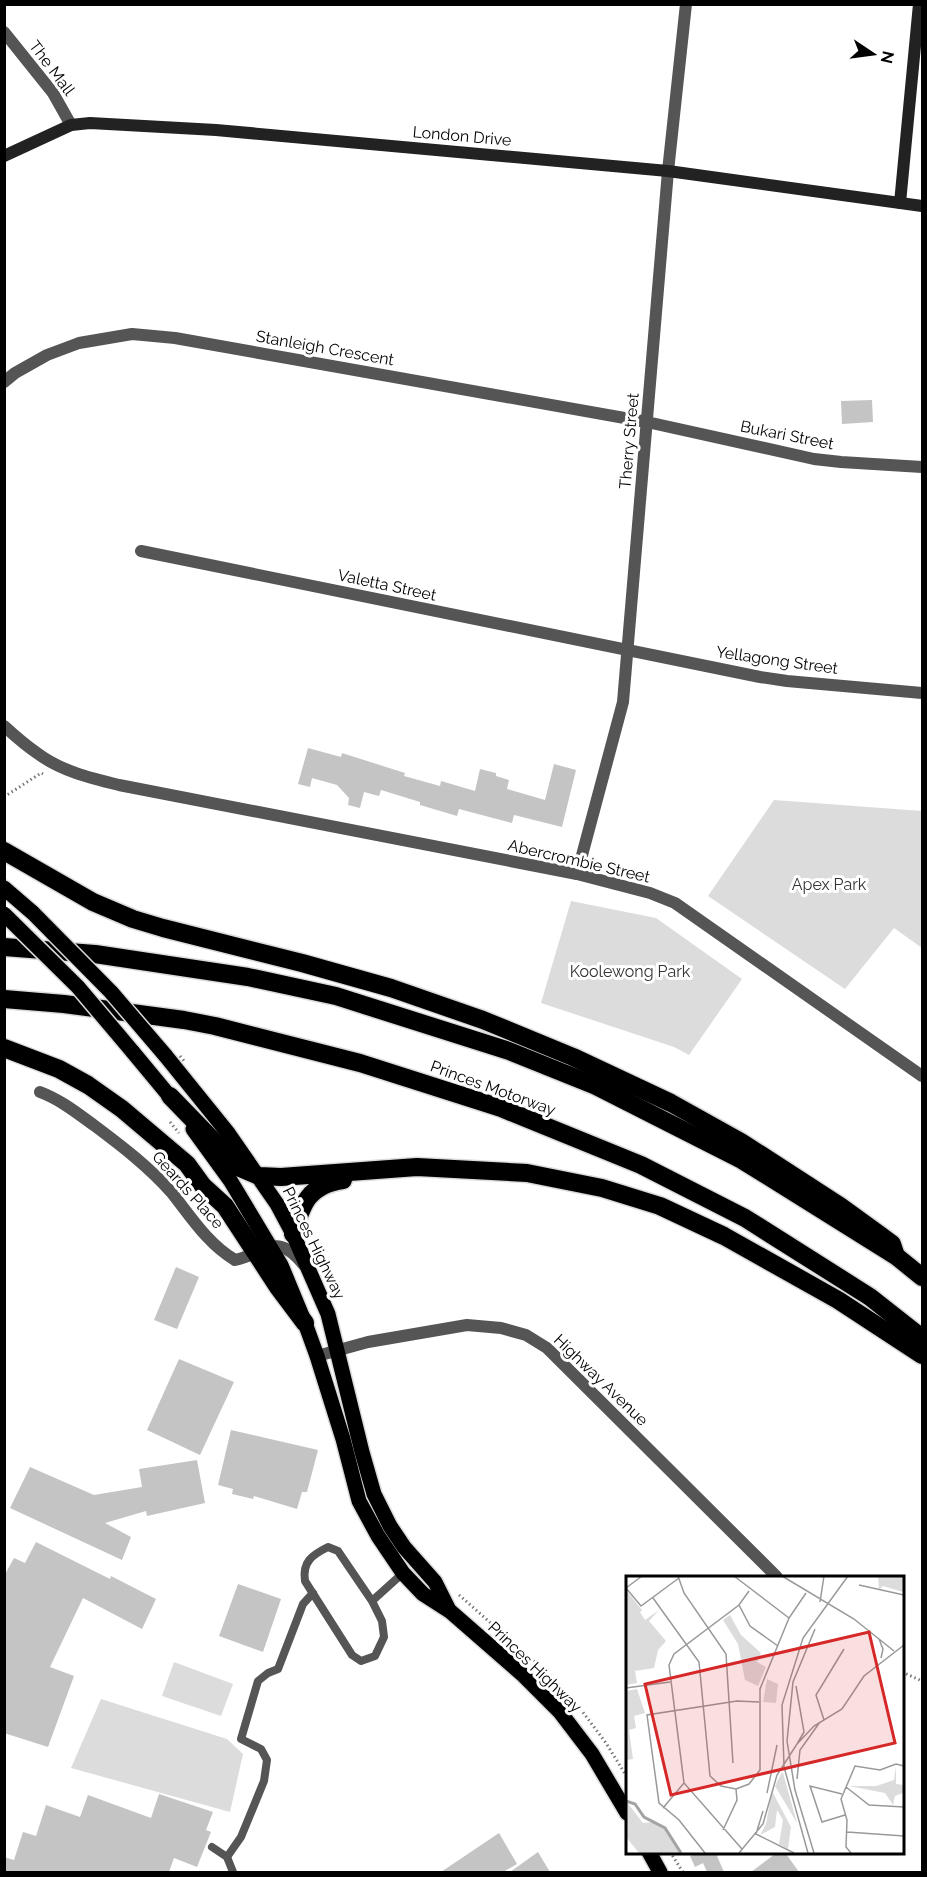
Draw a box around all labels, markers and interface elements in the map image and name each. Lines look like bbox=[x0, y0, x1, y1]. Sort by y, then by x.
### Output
north arrow bbox=[843, 24, 903, 84]
street label: The Mall bbox=[25, 37, 79, 100]
text: N bbox=[876, 49, 898, 65]
street label: London Drive bbox=[412, 122, 512, 150]
street label: Stanleigh Crescent bbox=[255, 327, 396, 370]
street label: Therry Street bbox=[615, 392, 643, 490]
street label: Bukari Street bbox=[739, 417, 836, 453]
street label: Valetta Street bbox=[336, 565, 439, 605]
street label: Yellagong Street bbox=[715, 642, 840, 678]
street label: Abercrombie Street bbox=[506, 835, 652, 887]
park label: Apex Park bbox=[792, 875, 867, 894]
park label: Koolewong Park bbox=[570, 962, 691, 981]
street label: Princes Motorway bbox=[428, 1057, 559, 1120]
street label: Geards Place bbox=[148, 1147, 228, 1233]
street label: Princes Highway bbox=[279, 1184, 350, 1303]
street label: Highway Avenue bbox=[550, 1330, 652, 1430]
inset map bbox=[626, 1576, 903, 1853]
street label: Princes Highway bbox=[484, 1618, 586, 1717]

